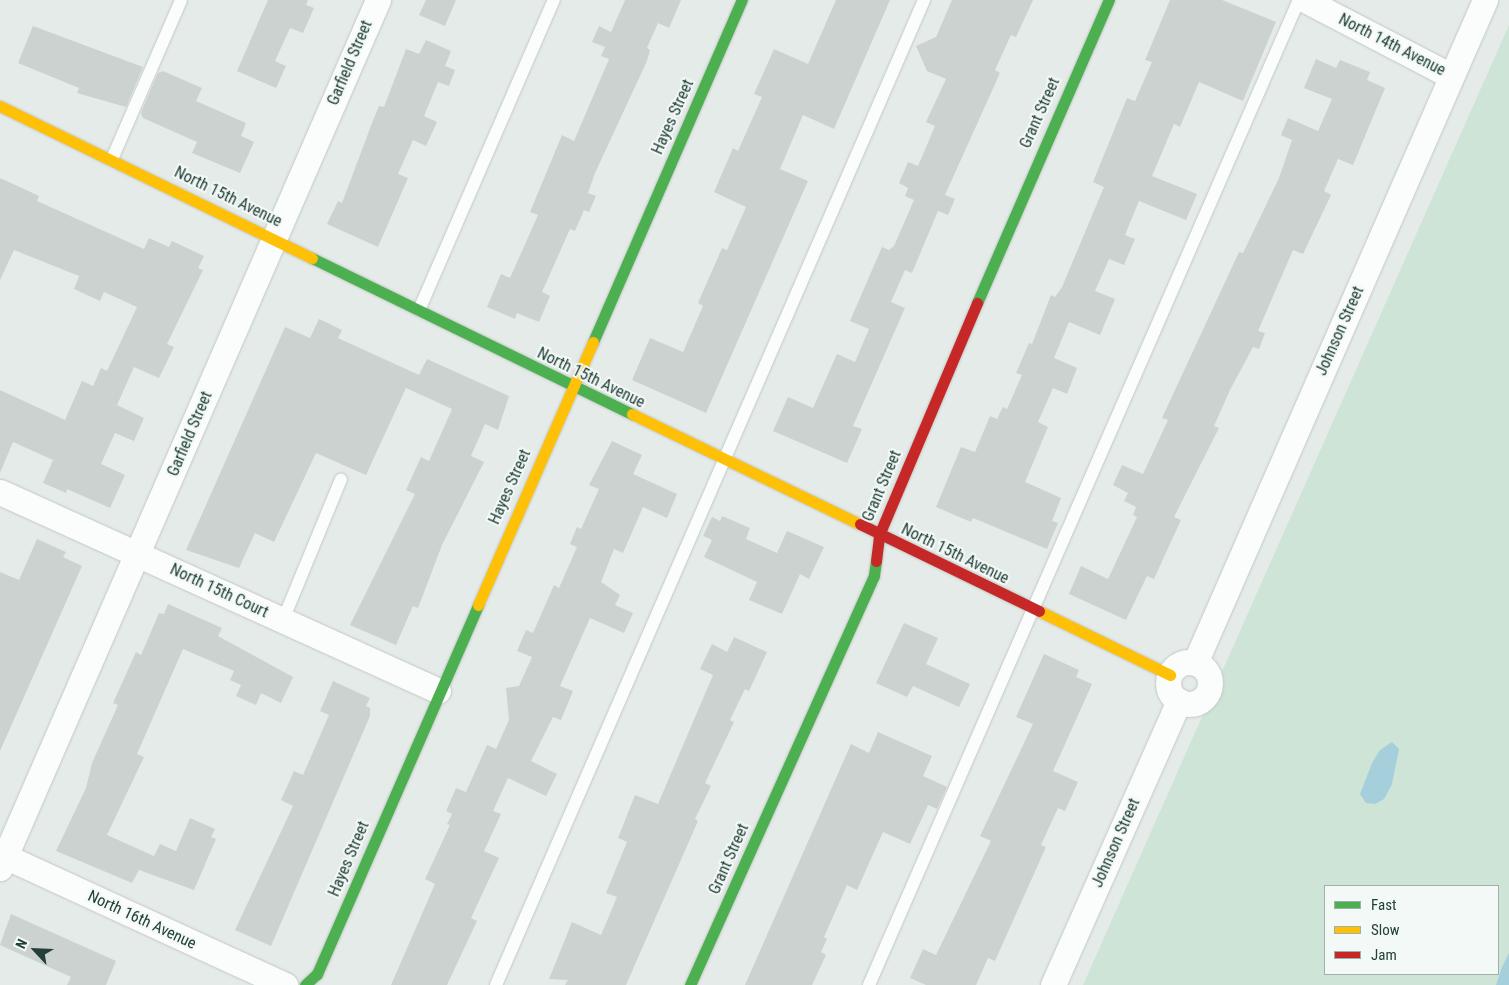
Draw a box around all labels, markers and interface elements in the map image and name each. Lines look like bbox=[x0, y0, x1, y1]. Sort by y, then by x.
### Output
street label: North 14th Avenue bbox=[1335, 10, 1449, 80]
street label: Garfield Street bbox=[324, 18, 376, 108]
street label: Grant Street bbox=[1016, 75, 1064, 151]
street label: Hayes Street bbox=[648, 77, 698, 157]
street label: North 15th Avenue bbox=[171, 163, 285, 231]
street label: Johnson Street bbox=[1312, 283, 1368, 379]
street label: North 15th Avenue bbox=[534, 344, 648, 412]
street label: Garfield Street bbox=[164, 389, 216, 479]
street label: Hayes Street bbox=[485, 447, 535, 527]
street label: Grant Street bbox=[858, 448, 906, 524]
street label: North 15th Avenue bbox=[898, 520, 1012, 588]
street label: North 15th Court bbox=[167, 560, 271, 622]
street label: Johnson Street bbox=[1088, 795, 1144, 891]
street label: Hayes Street bbox=[325, 818, 373, 900]
street label: Grant Street bbox=[705, 821, 753, 897]
legend bbox=[1324, 885, 1499, 975]
street label: North 16th Avenue bbox=[85, 887, 199, 953]
text: Fast bbox=[1371, 896, 1396, 914]
text: Slow bbox=[1371, 921, 1400, 939]
north arrow bbox=[10, 925, 60, 975]
text: N bbox=[12, 936, 30, 951]
text: Jam bbox=[1371, 946, 1397, 964]

